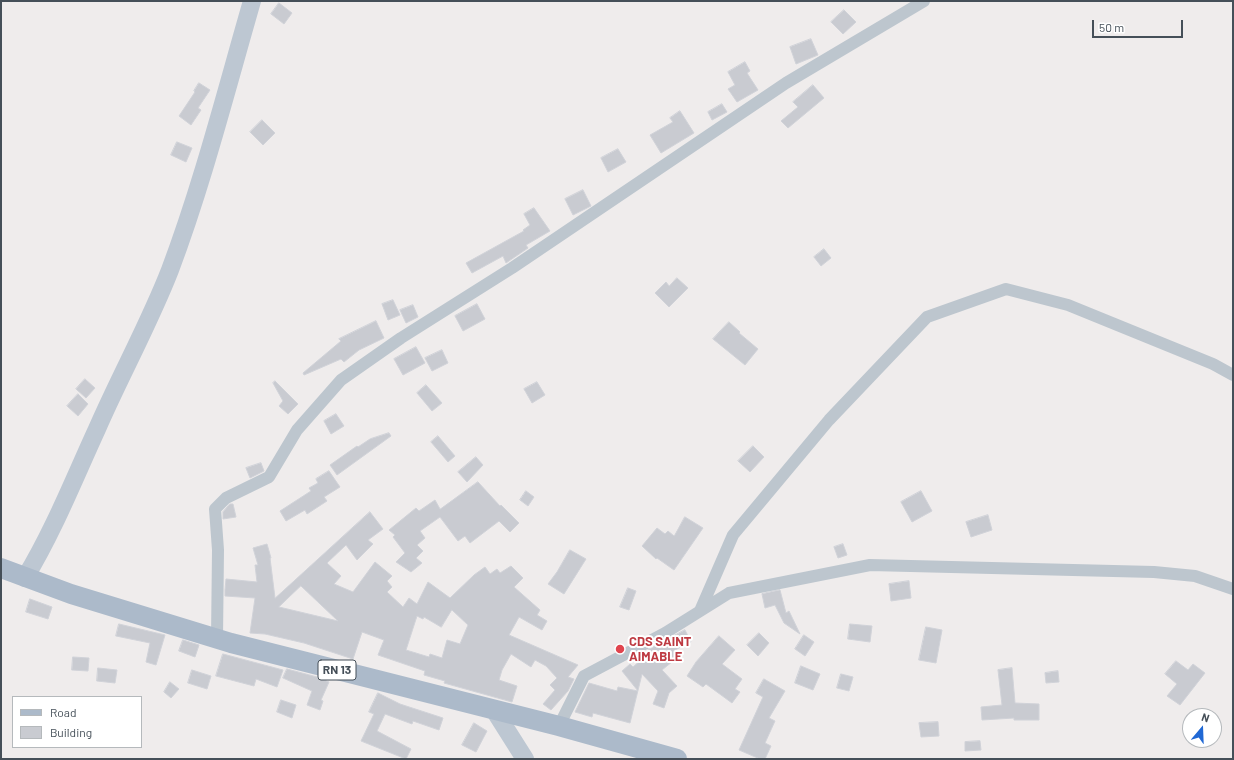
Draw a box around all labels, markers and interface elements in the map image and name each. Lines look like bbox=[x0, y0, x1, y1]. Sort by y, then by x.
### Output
scale bar bbox=[1094, 12, 1185, 38]
text: 50 m bbox=[1099, 20, 1124, 34]
place label: CDS SAINT AIMABLE bbox=[629, 634, 691, 665]
marker: CDS SAINT AIMABLE bbox=[614, 643, 626, 655]
road number: RN 13 bbox=[318, 660, 356, 680]
legend bbox=[12, 696, 142, 748]
text: Road bbox=[50, 705, 77, 719]
north arrow bbox=[1182, 708, 1222, 748]
text: N bbox=[1200, 710, 1211, 724]
text: Building bbox=[50, 725, 92, 739]

